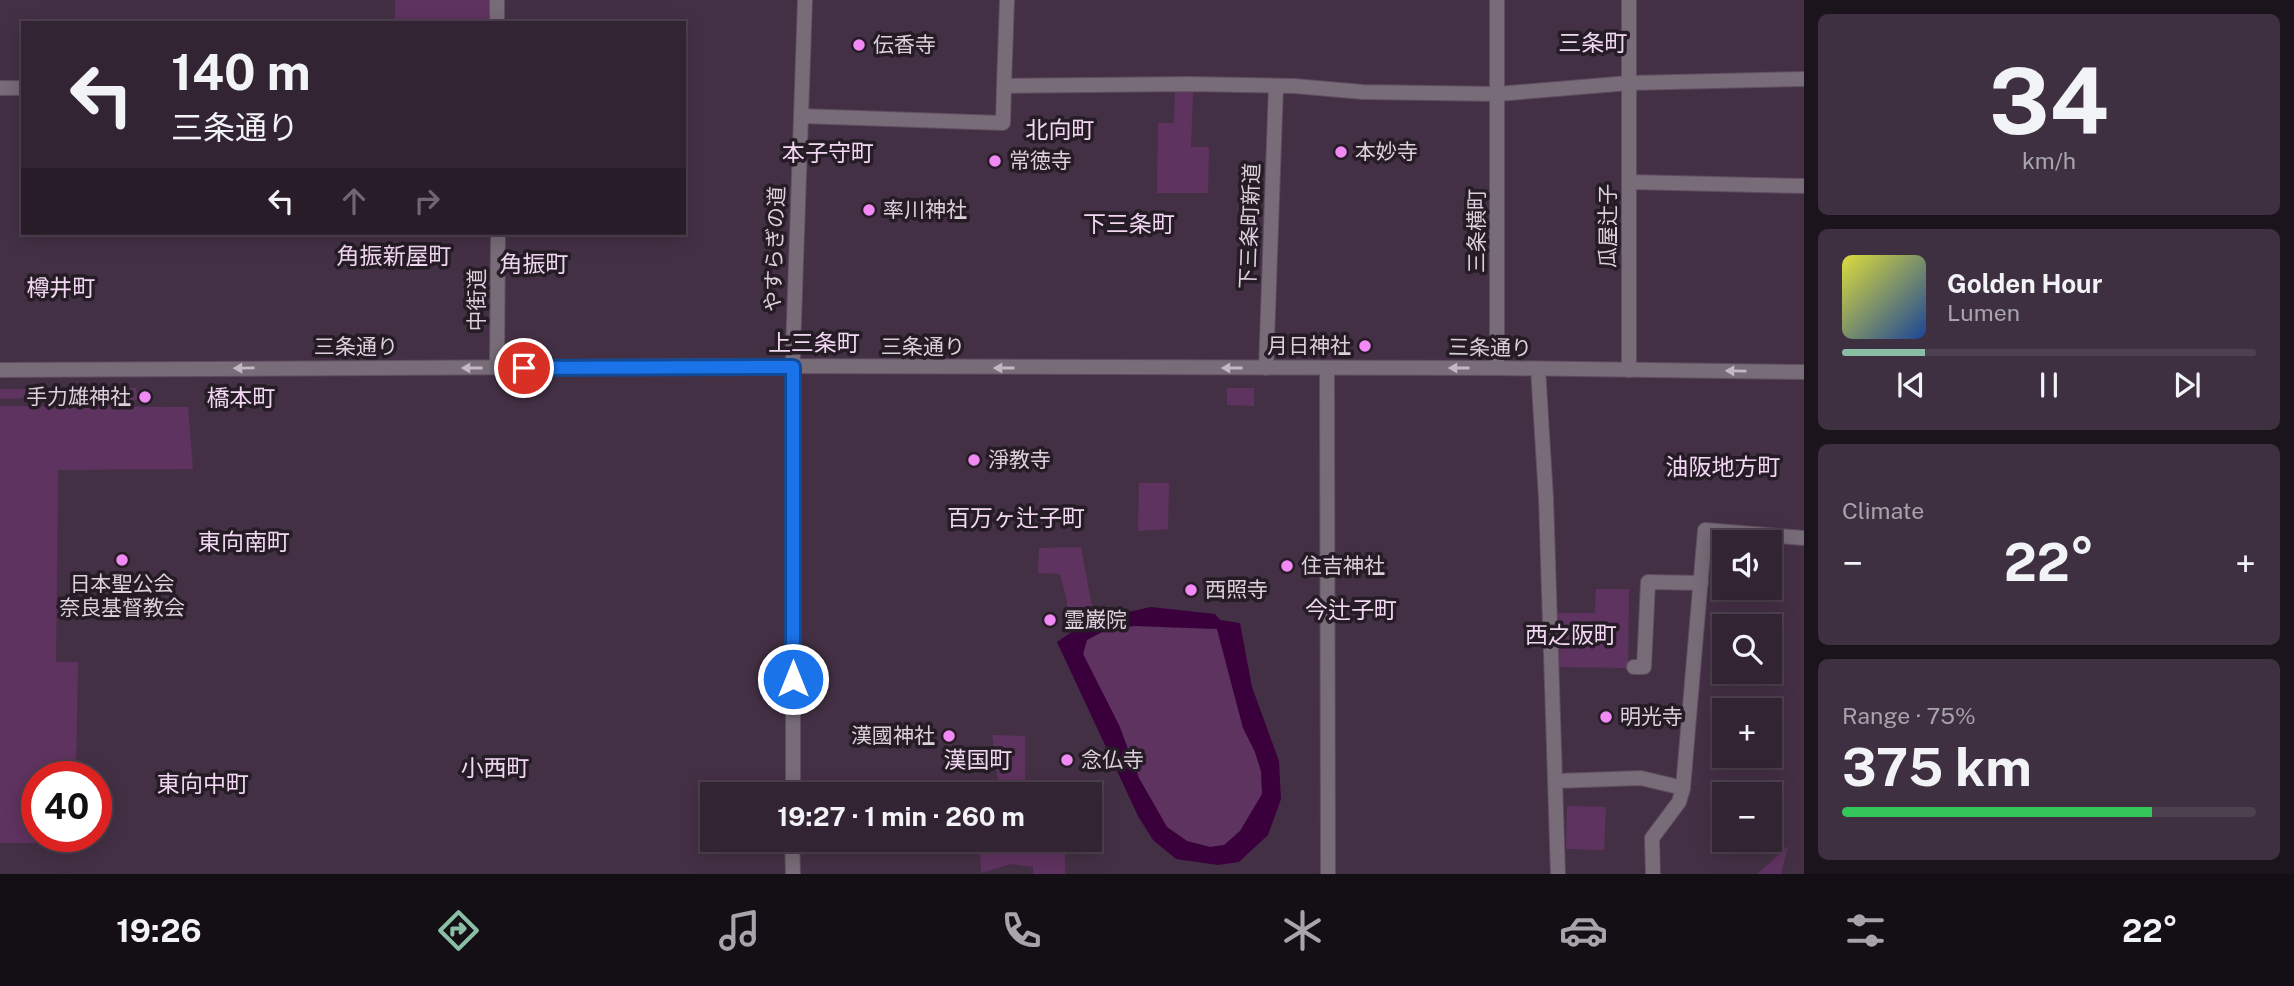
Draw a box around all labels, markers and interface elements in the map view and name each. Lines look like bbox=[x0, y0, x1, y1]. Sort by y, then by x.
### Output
district label: 三条町 bbox=[1559, 29, 1628, 56]
place label: 伝香寺 bbox=[873, 32, 936, 57]
marker: 伝香寺 bbox=[851, 37, 867, 53]
text: 140 m bbox=[171, 43, 311, 101]
text: 34 bbox=[1989, 48, 2109, 154]
icon: left bbox=[56, 49, 147, 140]
text: 三条通り bbox=[171, 109, 299, 146]
district label: 北向町 bbox=[1026, 116, 1095, 143]
district label: 本子守町 bbox=[782, 139, 874, 166]
place label: 本妙寺 bbox=[1355, 139, 1418, 164]
marker: 本妙寺 bbox=[1333, 144, 1349, 160]
text: km/h bbox=[2022, 147, 2076, 174]
place label: 常徳寺 bbox=[1009, 148, 1072, 173]
marker: 常徳寺 bbox=[987, 153, 1003, 169]
street label: 下三条町新道 bbox=[1235, 163, 1264, 289]
icon: left bbox=[262, 182, 300, 220]
icon: ahead bbox=[335, 182, 373, 220]
icon: right bbox=[408, 182, 446, 220]
street label: 瓜屋辻子 bbox=[1595, 184, 1620, 268]
street label: やすらぎの道 bbox=[760, 186, 789, 312]
street label: 三条横町 bbox=[1464, 189, 1489, 273]
place label: 率川神社 bbox=[883, 197, 967, 222]
marker: 率川神社 bbox=[861, 202, 877, 218]
district label: 下三条町 bbox=[1083, 210, 1175, 237]
district label: 角振新屋町 bbox=[337, 242, 452, 269]
district label: 角振町 bbox=[500, 250, 569, 277]
text: Golden Hour bbox=[1947, 268, 2102, 299]
street label: 中街道 bbox=[464, 269, 489, 332]
district label: 樽井町 bbox=[27, 274, 96, 301]
text: Lumen bbox=[1947, 299, 2020, 326]
district label: 上三条町 bbox=[768, 329, 860, 356]
place label: 月日神社 bbox=[1267, 333, 1351, 358]
street label: 三条通り bbox=[314, 334, 398, 359]
street label: 三条通り bbox=[881, 334, 965, 359]
street label: 三条通り bbox=[1448, 334, 1532, 361]
pin bbox=[494, 338, 554, 398]
marker: 月日神社 bbox=[1357, 338, 1373, 354]
icon: arrive bbox=[505, 349, 543, 387]
one-way arrow bbox=[233, 362, 255, 374]
one-way arrow bbox=[461, 362, 483, 374]
one-way arrow bbox=[993, 362, 1015, 374]
one-way arrow bbox=[1221, 362, 1243, 374]
one-way arrow bbox=[1448, 362, 1470, 374]
one-way arrow bbox=[1725, 365, 1747, 377]
icon: previous bbox=[1892, 366, 1930, 404]
icon: pause bbox=[2030, 366, 2068, 404]
icon: next bbox=[2168, 366, 2206, 404]
place label: 手力雄神社 bbox=[26, 384, 131, 409]
district label: 橋本町 bbox=[207, 384, 276, 411]
marker: 手力雄神社 bbox=[137, 389, 153, 405]
place label: 淨教寺 bbox=[988, 447, 1051, 472]
marker: 淨教寺 bbox=[966, 452, 982, 468]
district label: 油阪地方町 bbox=[1666, 453, 1781, 480]
text: Climate bbox=[1842, 497, 1924, 524]
district label: 百万ヶ辻子町 bbox=[947, 504, 1085, 531]
district label: 東向南町 bbox=[198, 528, 290, 555]
map controls bbox=[1712, 530, 1782, 852]
button: sound bbox=[1712, 530, 1782, 600]
text: 22° bbox=[2004, 532, 2094, 593]
text: − bbox=[1842, 541, 1863, 586]
text: + bbox=[2235, 541, 2256, 586]
marker: 日本聖公会 奈良基督教会 bbox=[114, 552, 130, 568]
place label: 住吉神社 bbox=[1301, 553, 1385, 578]
marker: 住吉神社 bbox=[1279, 558, 1295, 574]
place label: 日本聖公会 奈良基督教会 bbox=[59, 571, 185, 620]
place label: 西照寺 bbox=[1205, 577, 1268, 602]
marker: 西照寺 bbox=[1183, 582, 1199, 598]
district label: 今辻子町 bbox=[1305, 596, 1397, 623]
place label: 霊巌院 bbox=[1064, 607, 1127, 632]
marker: 霊巌院 bbox=[1042, 612, 1058, 628]
button: search bbox=[1712, 614, 1782, 684]
district label: 西之阪町 bbox=[1525, 621, 1617, 648]
position arrow bbox=[756, 642, 830, 716]
button: + bbox=[1712, 698, 1782, 768]
text: Range · 75% bbox=[1842, 702, 1976, 729]
place label: 明光寺 bbox=[1620, 704, 1683, 729]
marker: 明光寺 bbox=[1598, 709, 1614, 725]
place label: 漢國神社 bbox=[851, 723, 935, 748]
marker: 漢國神社 bbox=[941, 728, 957, 744]
text: 375 km bbox=[1842, 737, 2032, 798]
district label: 漢国町 bbox=[944, 746, 1013, 773]
place label: 念仏寺 bbox=[1081, 747, 1144, 772]
marker: 念仏寺 bbox=[1059, 752, 1075, 768]
district label: 小西町 bbox=[461, 754, 530, 781]
speed limit sign: 40 bbox=[21, 761, 112, 852]
district label: 東向中町 bbox=[157, 770, 249, 797]
button: − bbox=[1712, 782, 1782, 852]
text: 19:27 · 1 min · 260 m bbox=[777, 801, 1025, 832]
icon: directions bbox=[434, 906, 483, 955]
icon: music bbox=[715, 906, 764, 955]
icon: phone bbox=[997, 906, 1046, 955]
icon: climate bbox=[1278, 906, 1327, 955]
icon: car bbox=[1559, 906, 1608, 955]
icon: filters bbox=[1841, 906, 1890, 955]
text: 19:26 bbox=[116, 912, 202, 949]
text: 22° bbox=[2122, 912, 2178, 949]

